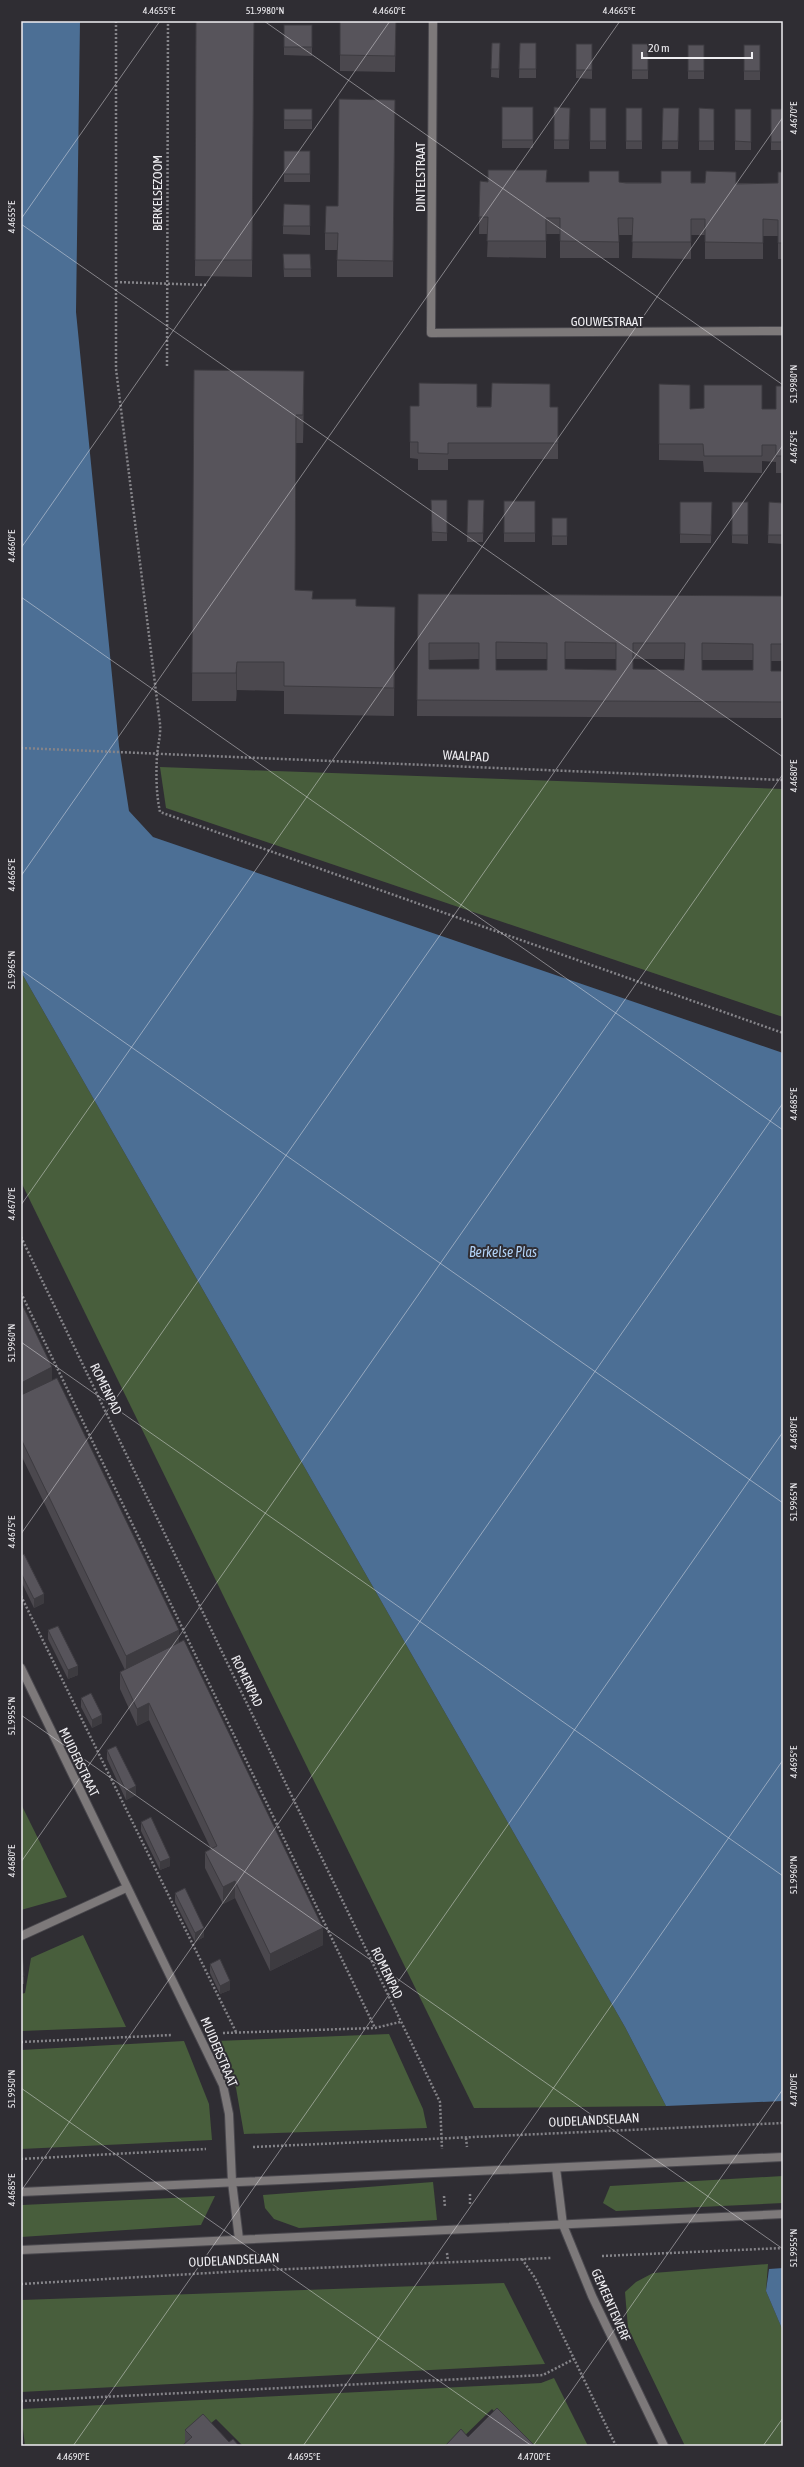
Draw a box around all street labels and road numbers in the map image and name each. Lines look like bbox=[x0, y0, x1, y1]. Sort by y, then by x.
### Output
street label: DINTELSTRAAT bbox=[413, 142, 428, 212]
street label: BERKELSEZOOM bbox=[150, 155, 165, 231]
street label: GOUWESTRAAT bbox=[571, 314, 644, 329]
street label: WAALPAD bbox=[442, 747, 490, 765]
street label: ROMENPAD bbox=[87, 1361, 125, 1417]
street label: ROMENPAD bbox=[228, 1653, 266, 1709]
street label: MUIDERSTRAAT bbox=[56, 1725, 102, 1799]
street label: ROMENPAD bbox=[368, 1945, 406, 2001]
street label: MUIDERSTRAAT bbox=[198, 2015, 241, 2090]
street label: OUDELANDSELAAN bbox=[548, 2110, 640, 2130]
street label: OUDELANDSELAAN bbox=[188, 2250, 280, 2270]
street label: GEMEENTEWERF bbox=[588, 2266, 634, 2344]

